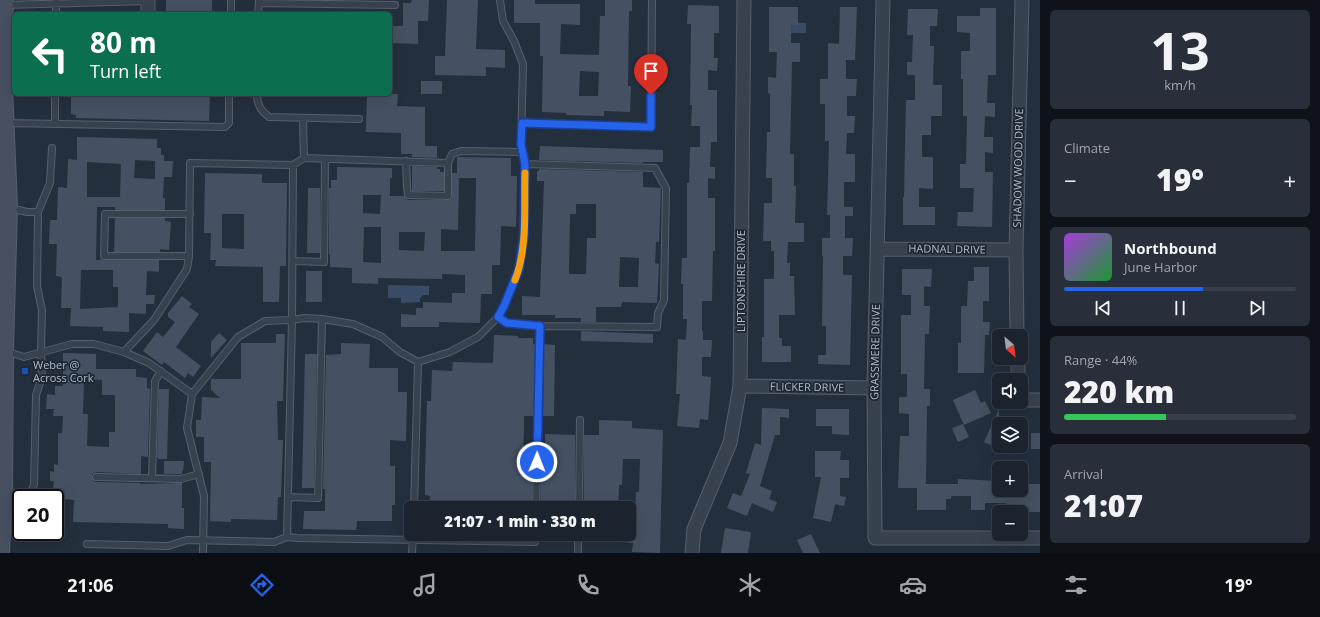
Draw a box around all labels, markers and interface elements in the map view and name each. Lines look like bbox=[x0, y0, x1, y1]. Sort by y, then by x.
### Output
text: 13 bbox=[1150, 14, 1210, 85]
text: 80 m bbox=[90, 23, 157, 61]
icon: left bbox=[24, 28, 76, 80]
pin bbox=[634, 54, 668, 95]
text: Turn left bbox=[90, 59, 161, 83]
icon: arrive bbox=[640, 60, 662, 82]
text: km/h bbox=[1164, 76, 1196, 94]
street label: SHADOW WOOD DRIVE bbox=[1009, 108, 1026, 228]
text: Climate bbox=[1064, 139, 1110, 157]
text: 19° bbox=[1156, 159, 1204, 200]
text: − bbox=[1064, 165, 1077, 195]
text: + bbox=[1283, 165, 1296, 195]
street label: LIPTONSHIRE DRIVE bbox=[733, 230, 748, 332]
text: Northbound bbox=[1124, 238, 1217, 258]
street label: HADNAL DRIVE bbox=[908, 240, 986, 257]
text: June Harbor bbox=[1124, 258, 1197, 276]
icon: previous bbox=[1092, 297, 1114, 319]
icon: pause bbox=[1169, 297, 1191, 319]
icon: next bbox=[1246, 297, 1268, 319]
street label: GRASSMERE DRIVE bbox=[866, 304, 883, 400]
north arrow bbox=[992, 329, 1028, 365]
map controls bbox=[992, 329, 1028, 541]
text: Range · 44% bbox=[1064, 351, 1137, 369]
place label: Weber @ Across Cork bbox=[33, 357, 94, 385]
marker: Weber @ Across Cork bbox=[20, 366, 30, 376]
text: 220 km bbox=[1064, 371, 1174, 412]
button: sound bbox=[992, 373, 1028, 409]
street label: FLICKER DRIVE bbox=[770, 378, 844, 395]
button: layers bbox=[992, 417, 1028, 453]
position arrow bbox=[516, 441, 558, 483]
button: + bbox=[992, 461, 1028, 497]
text: Arrival bbox=[1064, 465, 1103, 483]
text: 21:07 bbox=[1064, 485, 1143, 526]
speed limit sign: 20 bbox=[12, 489, 64, 541]
button: − bbox=[992, 505, 1028, 541]
text: 21:07 · 1 min · 330 m bbox=[444, 511, 596, 531]
icon: directions bbox=[248, 571, 276, 599]
icon: music bbox=[411, 571, 439, 599]
icon: phone bbox=[574, 571, 602, 599]
icon: climate bbox=[736, 571, 764, 599]
icon: car bbox=[899, 571, 927, 599]
icon: filters bbox=[1062, 571, 1090, 599]
text: 21:06 bbox=[67, 573, 114, 597]
text: 19° bbox=[1224, 573, 1253, 597]

